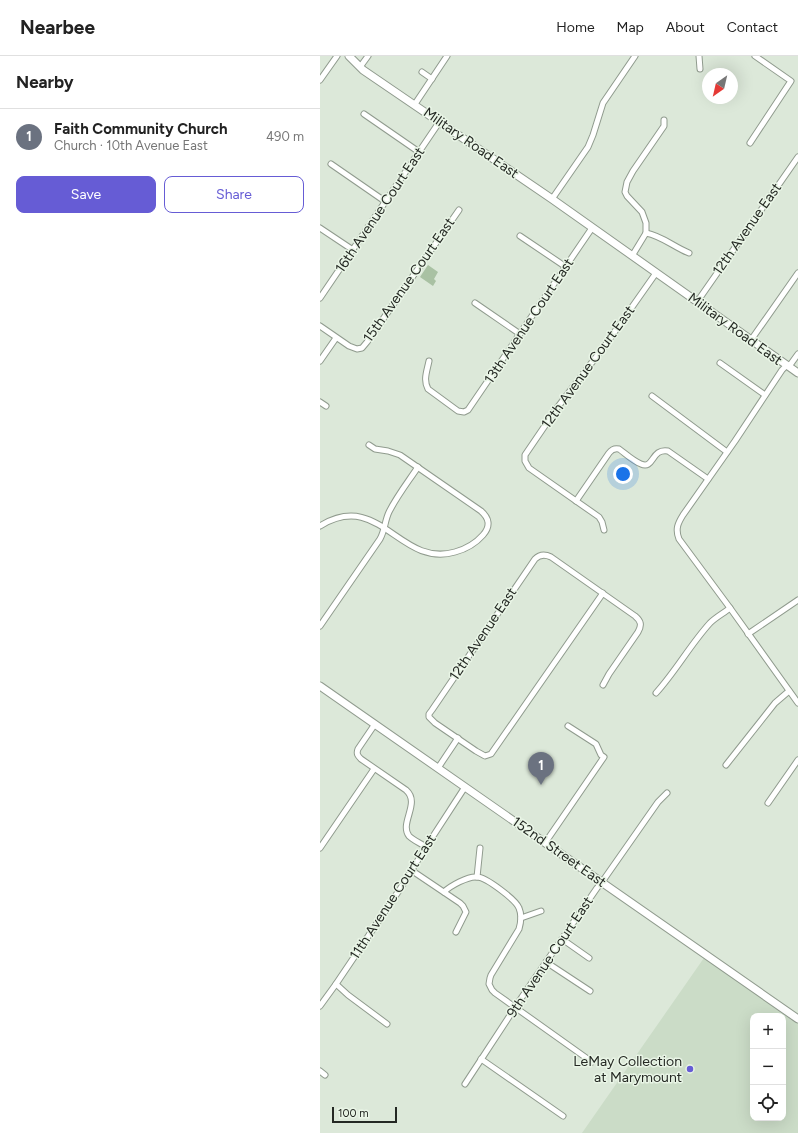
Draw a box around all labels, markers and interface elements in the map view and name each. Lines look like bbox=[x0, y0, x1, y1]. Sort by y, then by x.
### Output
text: Nearbee bbox=[20, 16, 95, 39]
text: Home bbox=[556, 19, 595, 36]
text: Map bbox=[617, 19, 644, 36]
text: About bbox=[666, 19, 705, 36]
text: Contact bbox=[727, 19, 778, 36]
north arrow bbox=[702, 68, 738, 104]
text: Nearby bbox=[16, 72, 74, 92]
street label: Military Road East bbox=[420, 104, 522, 182]
text: Faith Community Church bbox=[54, 120, 228, 138]
text: 1 bbox=[26, 129, 32, 144]
text: 490 m bbox=[266, 129, 304, 144]
text: Church · 10th Avenue East bbox=[54, 138, 208, 153]
street label: 16th Avenue Court East bbox=[332, 144, 428, 276]
button: Save bbox=[16, 176, 156, 213]
button: Share bbox=[164, 176, 304, 213]
street label: 12th Avenue East bbox=[709, 180, 785, 278]
street label: 15th Avenue Court East bbox=[360, 215, 458, 345]
street label: 13th Avenue Court East bbox=[481, 255, 577, 387]
street label: Military Road East bbox=[685, 289, 785, 369]
street label: 12th Avenue Court East bbox=[538, 302, 638, 432]
your location bbox=[613, 464, 633, 484]
street label: 12th Avenue East bbox=[446, 584, 520, 684]
pin: 1 bbox=[528, 752, 554, 785]
street label: 152nd Street East bbox=[509, 813, 609, 891]
street label: 11th Avenue Court East bbox=[346, 831, 440, 963]
street label: 9th Avenue Court East bbox=[503, 893, 597, 1021]
map controls bbox=[750, 1013, 786, 1121]
button: + bbox=[750, 1013, 786, 1049]
button: − bbox=[750, 1049, 786, 1085]
place label: LeMay Collection at Marymount bbox=[573, 1053, 682, 1086]
marker: LeMay Collection at Marymount bbox=[685, 1064, 695, 1074]
button: locate bbox=[750, 1085, 786, 1121]
scale bar bbox=[332, 1105, 397, 1124]
text: 100 m bbox=[338, 1107, 369, 1120]

